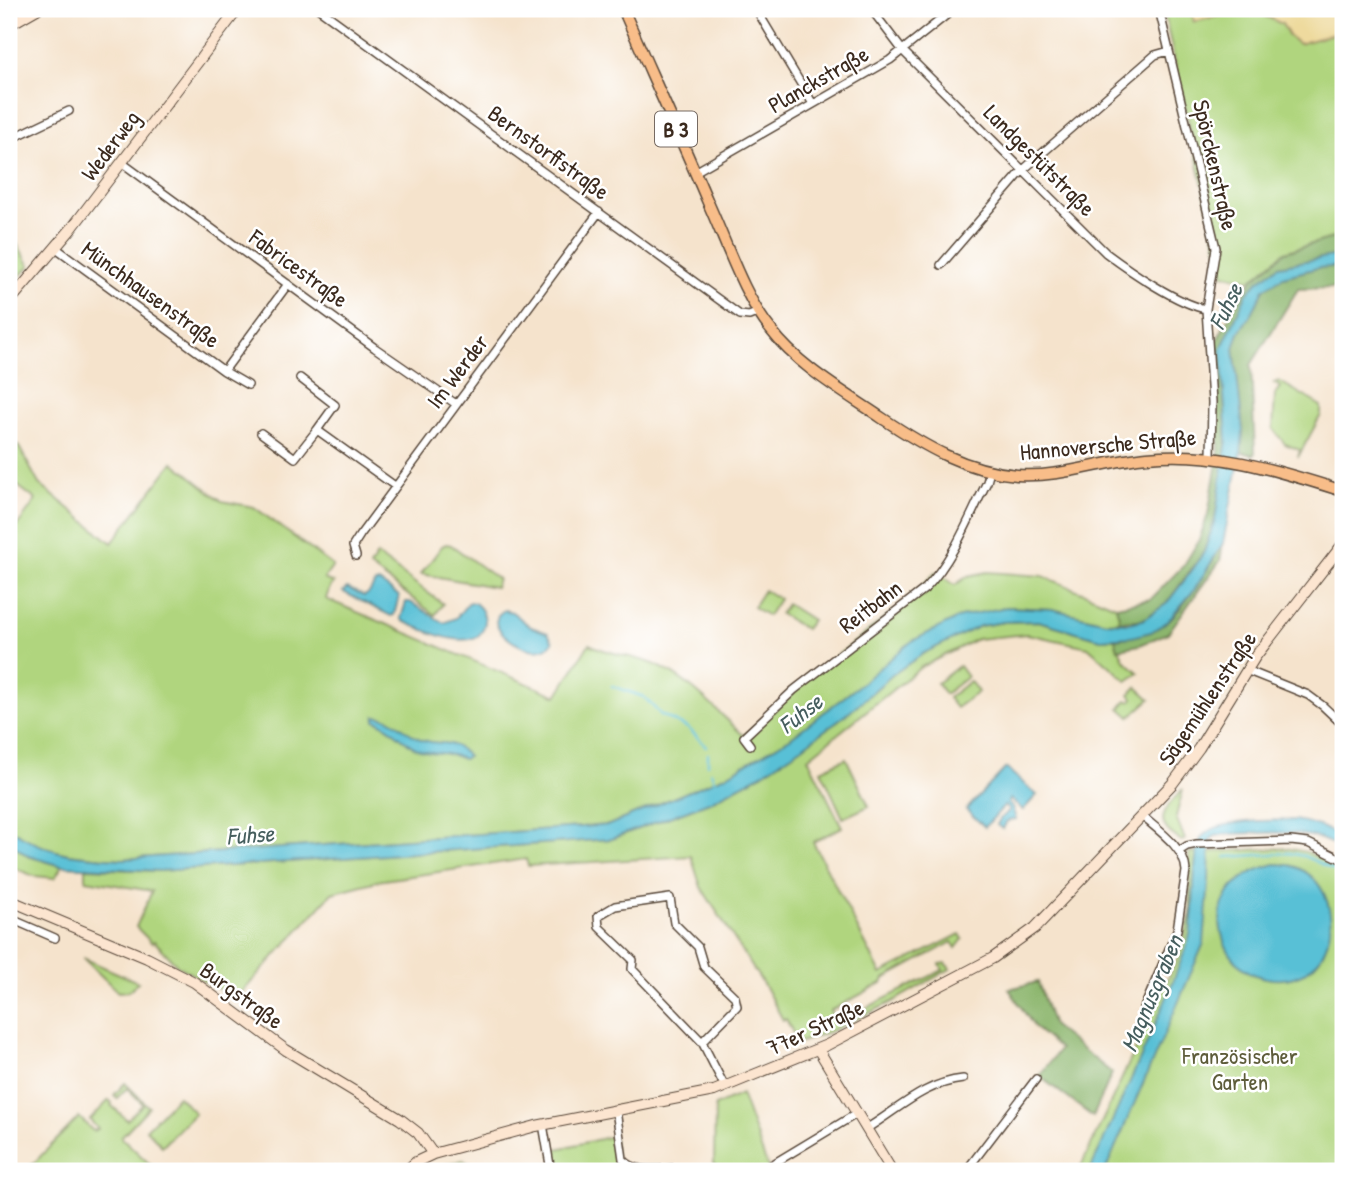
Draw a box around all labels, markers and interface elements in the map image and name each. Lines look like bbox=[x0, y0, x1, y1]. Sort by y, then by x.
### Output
street label: Planckstraße bbox=[762, 38, 874, 120]
street label: Bernstorffstraße bbox=[482, 97, 616, 207]
street label: Landgestütstraße bbox=[977, 97, 1103, 223]
street label: Spörckenstraße bbox=[1186, 97, 1246, 233]
street label: Wederweg bbox=[73, 104, 147, 186]
road number: B 3 bbox=[655, 111, 697, 146]
street label: Fabricestraße bbox=[242, 221, 355, 314]
street label: Münchhausenstraße bbox=[76, 233, 226, 355]
water label: Fuhse bbox=[1200, 276, 1250, 334]
street label: Im Werder bbox=[419, 327, 495, 414]
street label: Hannoversche Straße bbox=[1019, 421, 1197, 467]
street label: Reitbahn bbox=[832, 572, 908, 640]
street label: Sägemühlenstraße bbox=[1151, 625, 1263, 771]
water label: Fuhse bbox=[771, 685, 830, 740]
water label: Fuhse bbox=[225, 816, 276, 852]
water label: Magnusgraben bbox=[1112, 928, 1192, 1057]
street label: Burgstraße bbox=[194, 954, 290, 1036]
street label: 77er Straße bbox=[761, 991, 869, 1063]
park label: Französischer Garten bbox=[1181, 1040, 1298, 1097]

